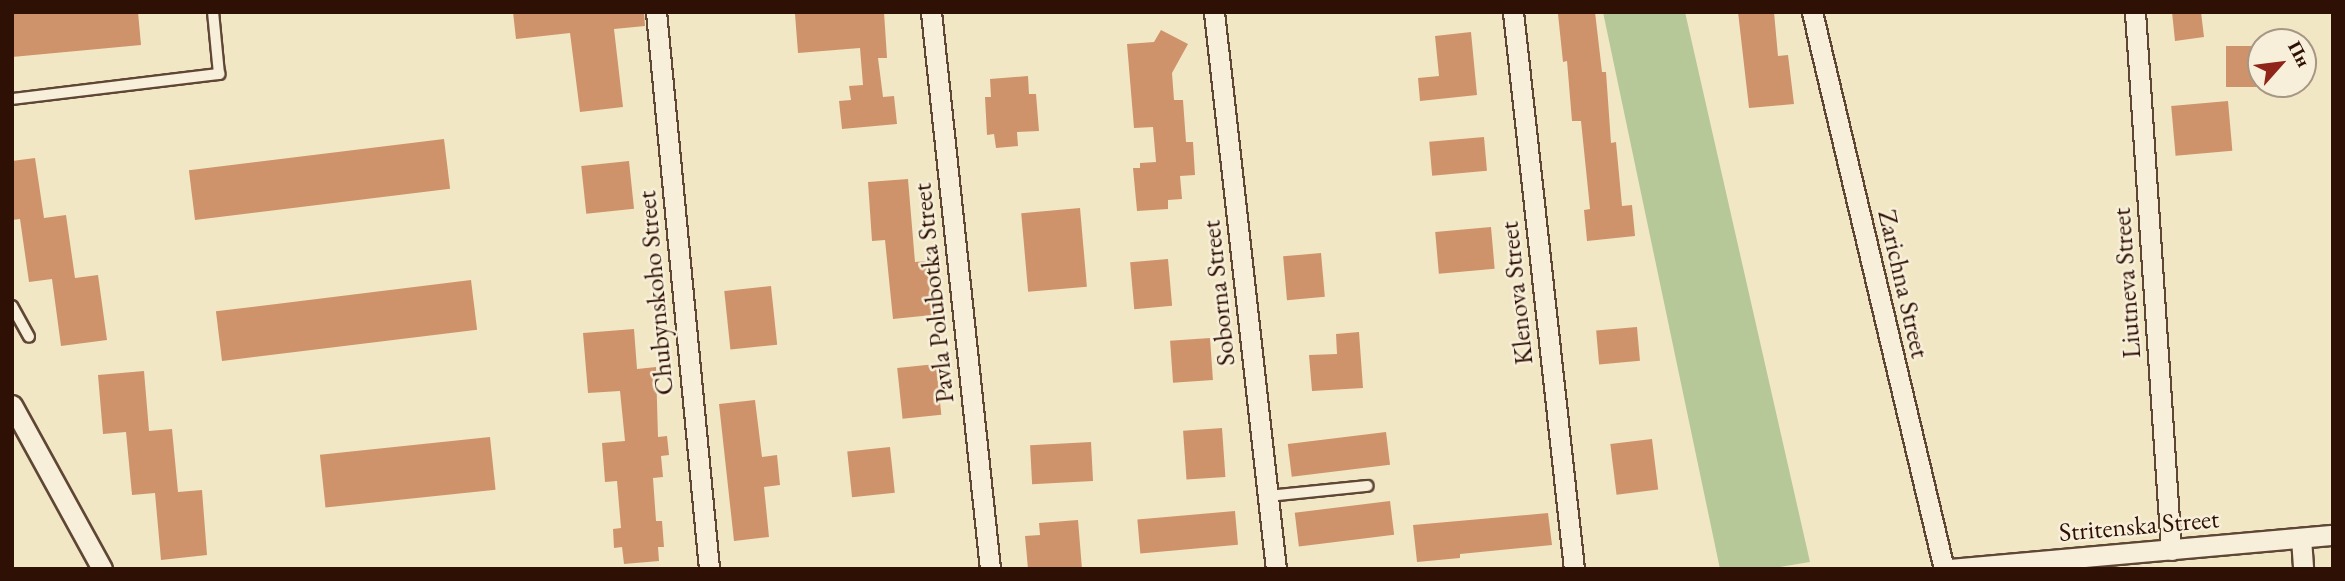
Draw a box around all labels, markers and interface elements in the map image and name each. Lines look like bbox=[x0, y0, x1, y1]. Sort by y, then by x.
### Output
north arrow bbox=[2247, 28, 2317, 98]
text: Пн bbox=[2282, 36, 2316, 71]
street label: Pavla Polubotka Street bbox=[907, 182, 961, 404]
street label: Chubynskoho Street bbox=[632, 189, 680, 397]
street label: Zarichna Street bbox=[1871, 207, 1935, 361]
street label: Liutneva Street bbox=[2106, 207, 2148, 359]
street label: Soborna Street bbox=[1196, 219, 1242, 367]
street label: Klenova Street bbox=[1494, 220, 1540, 366]
street label: Stritenska Street bbox=[2058, 503, 2220, 549]

